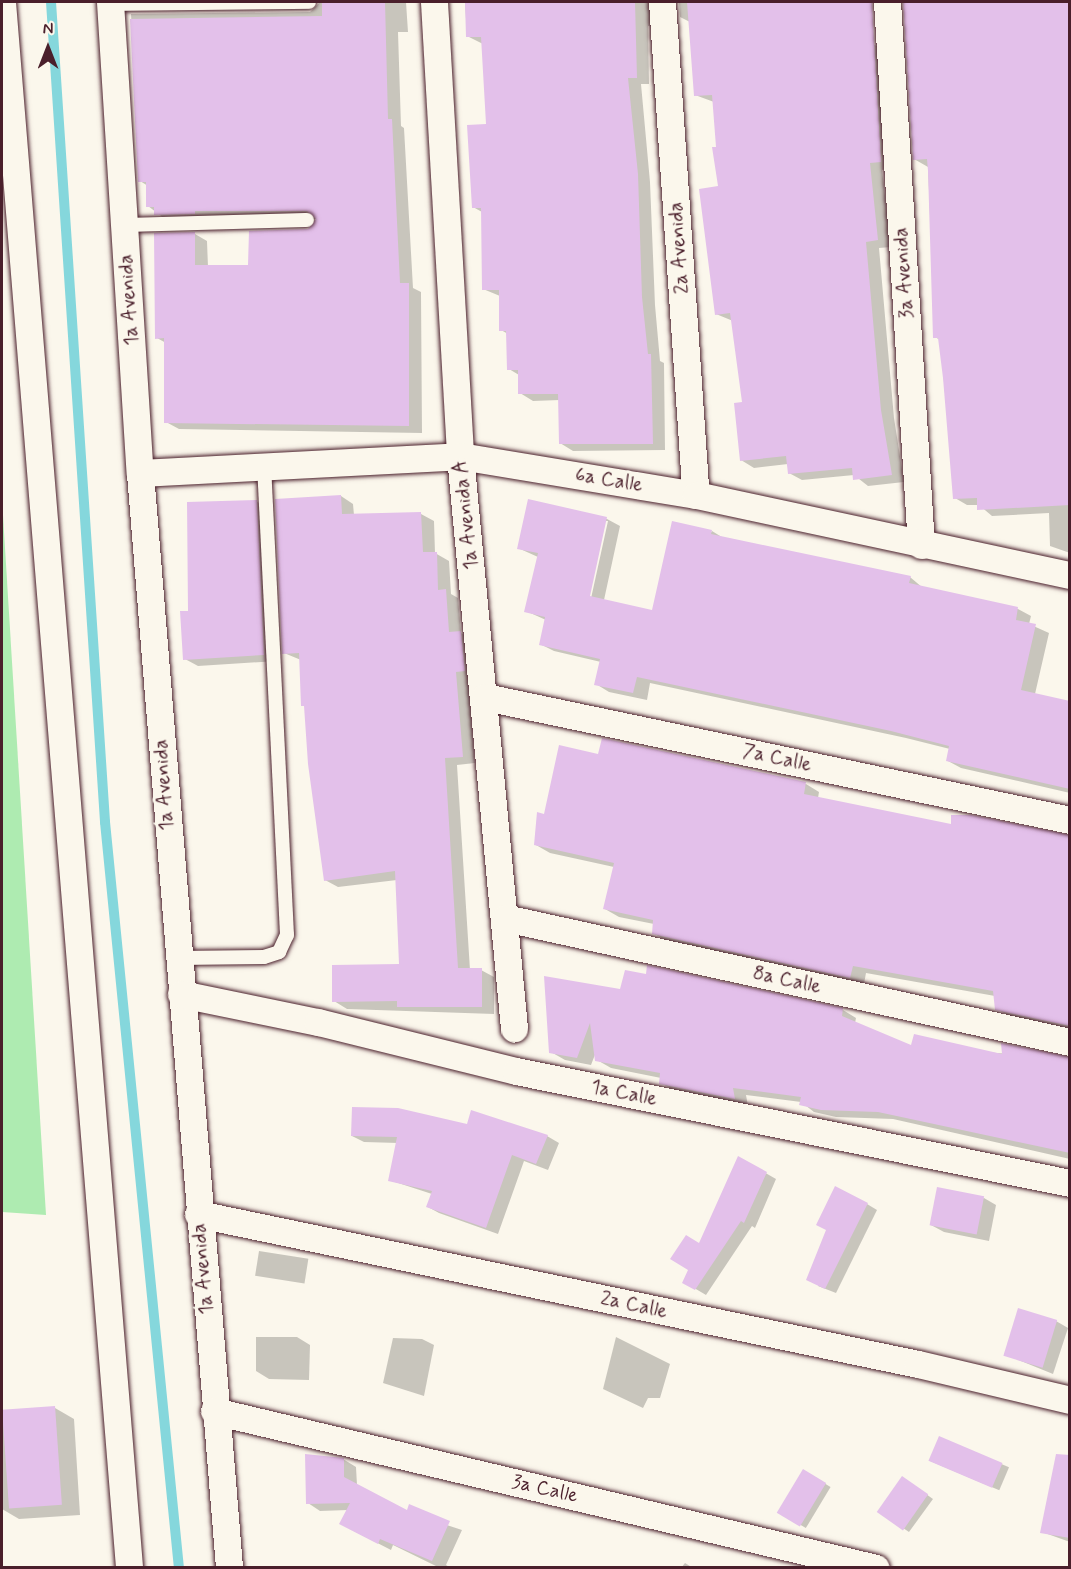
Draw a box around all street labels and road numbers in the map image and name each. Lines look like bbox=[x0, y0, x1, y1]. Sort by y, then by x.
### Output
street label: 2a Avenida bbox=[664, 201, 694, 295]
street label: 3a Avenida bbox=[889, 226, 919, 320]
street label: 1a Avenida bbox=[114, 253, 144, 347]
street label: 1a Avenida A bbox=[448, 459, 484, 571]
street label: 6a Calle bbox=[573, 463, 645, 497]
street label: 1a Avenida bbox=[149, 738, 179, 832]
street label: 7a Calle bbox=[740, 739, 814, 777]
street label: 8a Calle bbox=[750, 961, 824, 999]
street label: 1a Calle bbox=[589, 1075, 659, 1111]
street label: 1a Avenida bbox=[187, 1222, 219, 1316]
street label: 2a Calle bbox=[598, 1286, 670, 1324]
street label: 3a Calle bbox=[509, 1470, 581, 1508]

